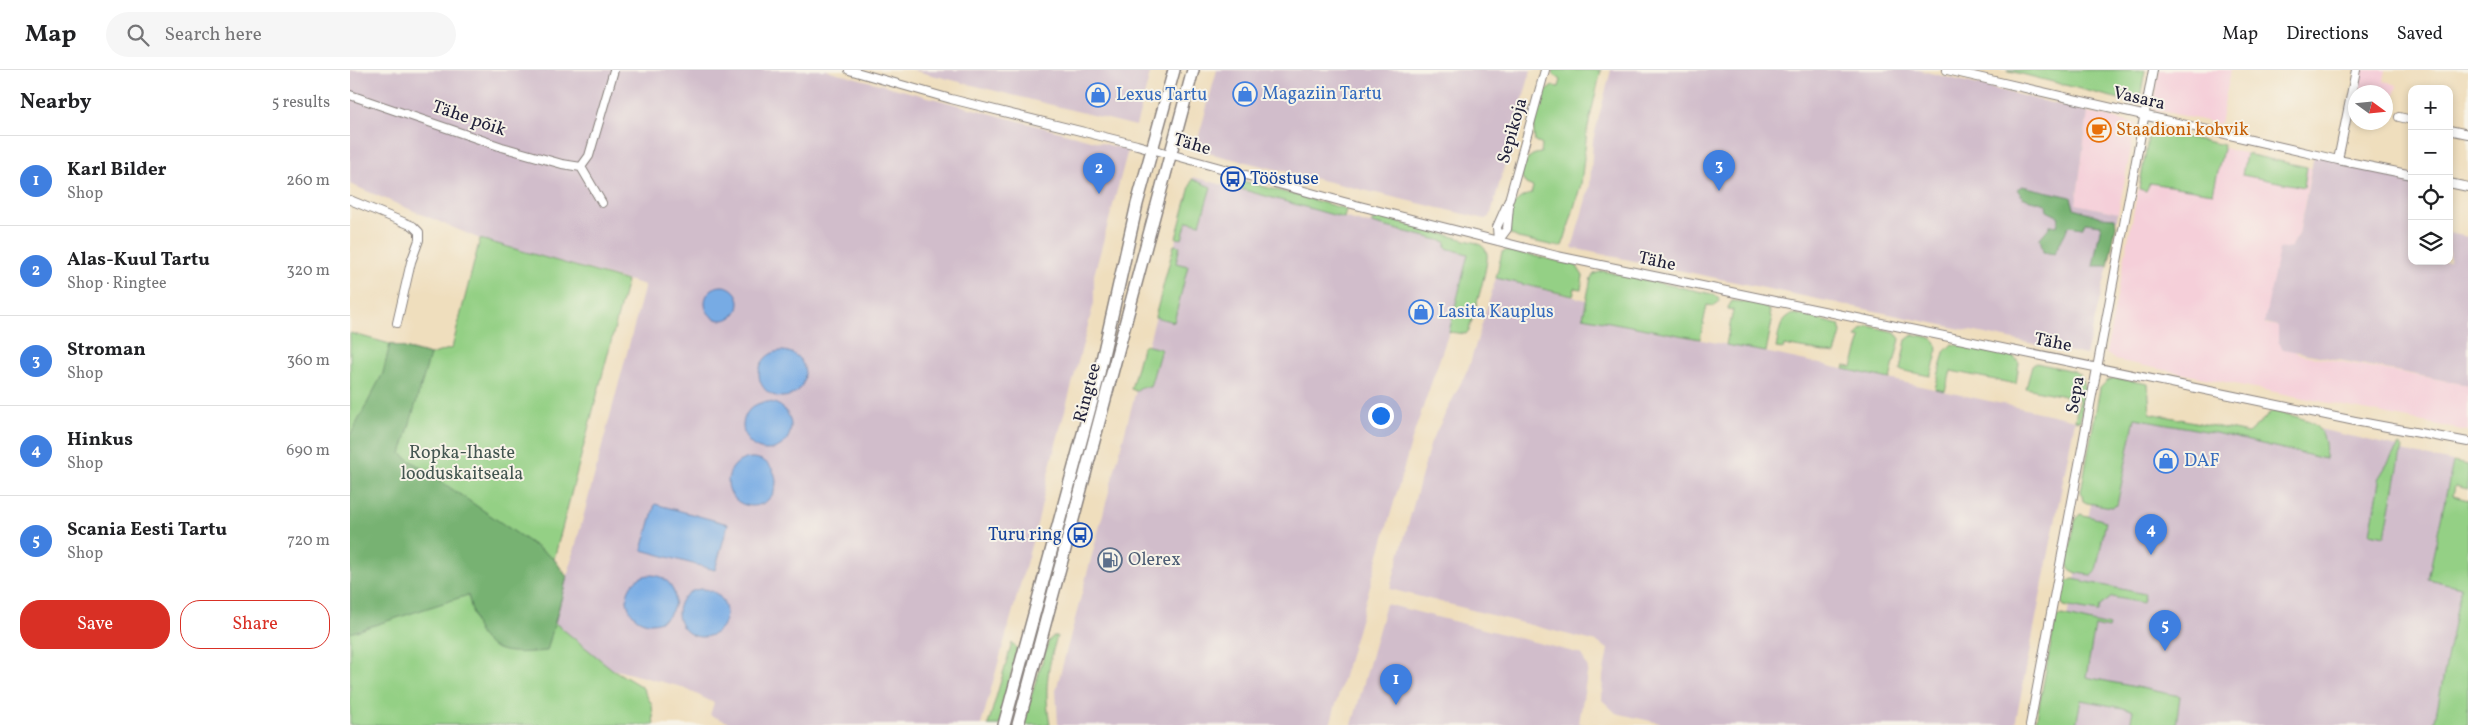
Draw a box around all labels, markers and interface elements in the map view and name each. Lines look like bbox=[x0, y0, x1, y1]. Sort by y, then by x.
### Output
search box bbox=[106, 12, 456, 57]
text: Map bbox=[25, 18, 76, 52]
icon: search bbox=[124, 21, 152, 49]
text: Search here bbox=[164, 22, 262, 48]
text: Map bbox=[2222, 22, 2258, 47]
text: Directions bbox=[2286, 22, 2369, 47]
text: Saved bbox=[2397, 22, 2443, 47]
shop icon: Magaziin Tartu bbox=[1232, 81, 1258, 107]
street label: Vasara bbox=[2110, 81, 2168, 117]
shop icon: Lexus Tartu bbox=[1085, 82, 1111, 108]
place label: Magaziin Tartu bbox=[1262, 82, 1382, 107]
place label: Lexus Tartu bbox=[1116, 83, 1207, 108]
north arrow bbox=[2348, 85, 2393, 130]
map controls bbox=[2408, 85, 2453, 265]
button: + bbox=[2408, 85, 2453, 130]
text: Nearby bbox=[20, 88, 91, 117]
text: 5 results bbox=[272, 92, 330, 114]
street label: Tähe põik bbox=[429, 95, 509, 143]
street label: Sepikoja bbox=[1492, 95, 1534, 167]
cafe icon: Staadioni kohvik bbox=[2086, 117, 2112, 143]
place label: Staadioni kohvik bbox=[2116, 118, 2249, 143]
street label: Tähe bbox=[1170, 128, 1214, 162]
button: − bbox=[2408, 130, 2453, 175]
pin: 3 bbox=[1703, 150, 1735, 191]
pin: 2 bbox=[1083, 153, 1115, 194]
text: Karl Bilder bbox=[67, 157, 167, 183]
bus stop icon: Tööstuse bbox=[1220, 166, 1246, 192]
place label: Tööstuse bbox=[1250, 167, 1319, 192]
text: 1 bbox=[33, 170, 39, 192]
text: 260 m bbox=[286, 170, 330, 192]
button: locate bbox=[2408, 175, 2453, 220]
text: Shop bbox=[67, 183, 103, 205]
button: layers bbox=[2408, 220, 2453, 265]
street label: Tähe bbox=[1636, 246, 1678, 278]
text: Alas-Kuul Tartu bbox=[67, 247, 210, 273]
text: 2 bbox=[32, 260, 40, 282]
text: 320 m bbox=[286, 260, 330, 282]
text: Shop · Ringtee bbox=[67, 273, 167, 295]
shop icon: Lasita Kauplus bbox=[1408, 299, 1434, 325]
place label: Lasita Kauplus bbox=[1438, 300, 1554, 325]
street label: Tähe bbox=[2032, 327, 2074, 359]
text: Stroman bbox=[67, 337, 146, 363]
text: 3 bbox=[32, 350, 40, 372]
text: 360 m bbox=[287, 350, 330, 372]
street label: Ringtee bbox=[1068, 360, 1108, 426]
text: Shop bbox=[67, 363, 103, 385]
street label: Sepa bbox=[2060, 374, 2092, 416]
your location bbox=[1368, 403, 1394, 429]
text: Hinkus bbox=[67, 427, 133, 453]
text: 4 bbox=[31, 440, 41, 462]
text: 690 m bbox=[286, 440, 330, 462]
park label: Ropka-Ihaste looduskaitseala bbox=[401, 441, 523, 487]
shop icon: DAF bbox=[2153, 448, 2179, 474]
place label: DAF bbox=[2184, 449, 2220, 474]
text: Shop bbox=[67, 453, 103, 475]
pin: 4 bbox=[2135, 514, 2167, 555]
text: Scania Eesti Tartu bbox=[67, 517, 227, 543]
bus stop icon: Turu ring bbox=[1067, 522, 1093, 548]
place label: Turu ring bbox=[988, 523, 1062, 548]
text: 5 bbox=[32, 530, 40, 552]
text: 720 m bbox=[287, 530, 330, 552]
text: Shop bbox=[67, 543, 103, 565]
fuel station icon: Olerex bbox=[1097, 547, 1123, 573]
place label: Olerex bbox=[1128, 548, 1181, 573]
button: Save bbox=[20, 600, 170, 649]
button: Share bbox=[180, 600, 330, 649]
pin: 5 bbox=[2149, 610, 2181, 651]
pin: 1 bbox=[1380, 664, 1412, 705]

